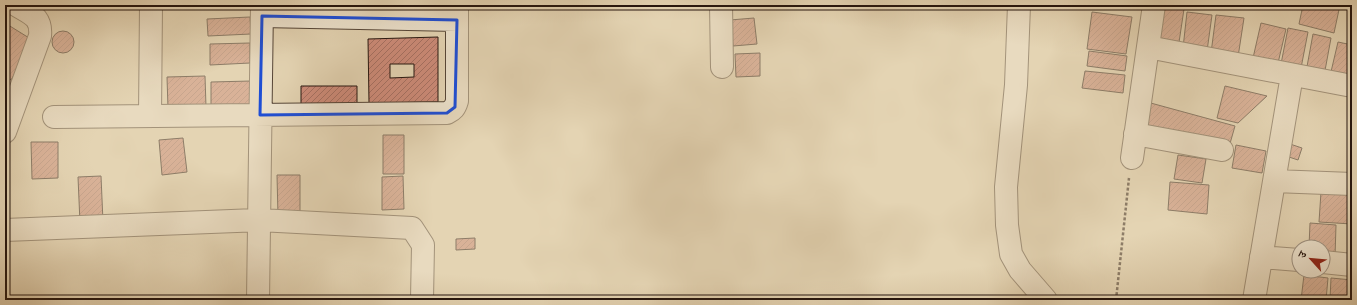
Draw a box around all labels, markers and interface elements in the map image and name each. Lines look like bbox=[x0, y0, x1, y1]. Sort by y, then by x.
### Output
north arrow bbox=[1291, 239, 1331, 279]
text: उ bbox=[1294, 248, 1310, 261]

